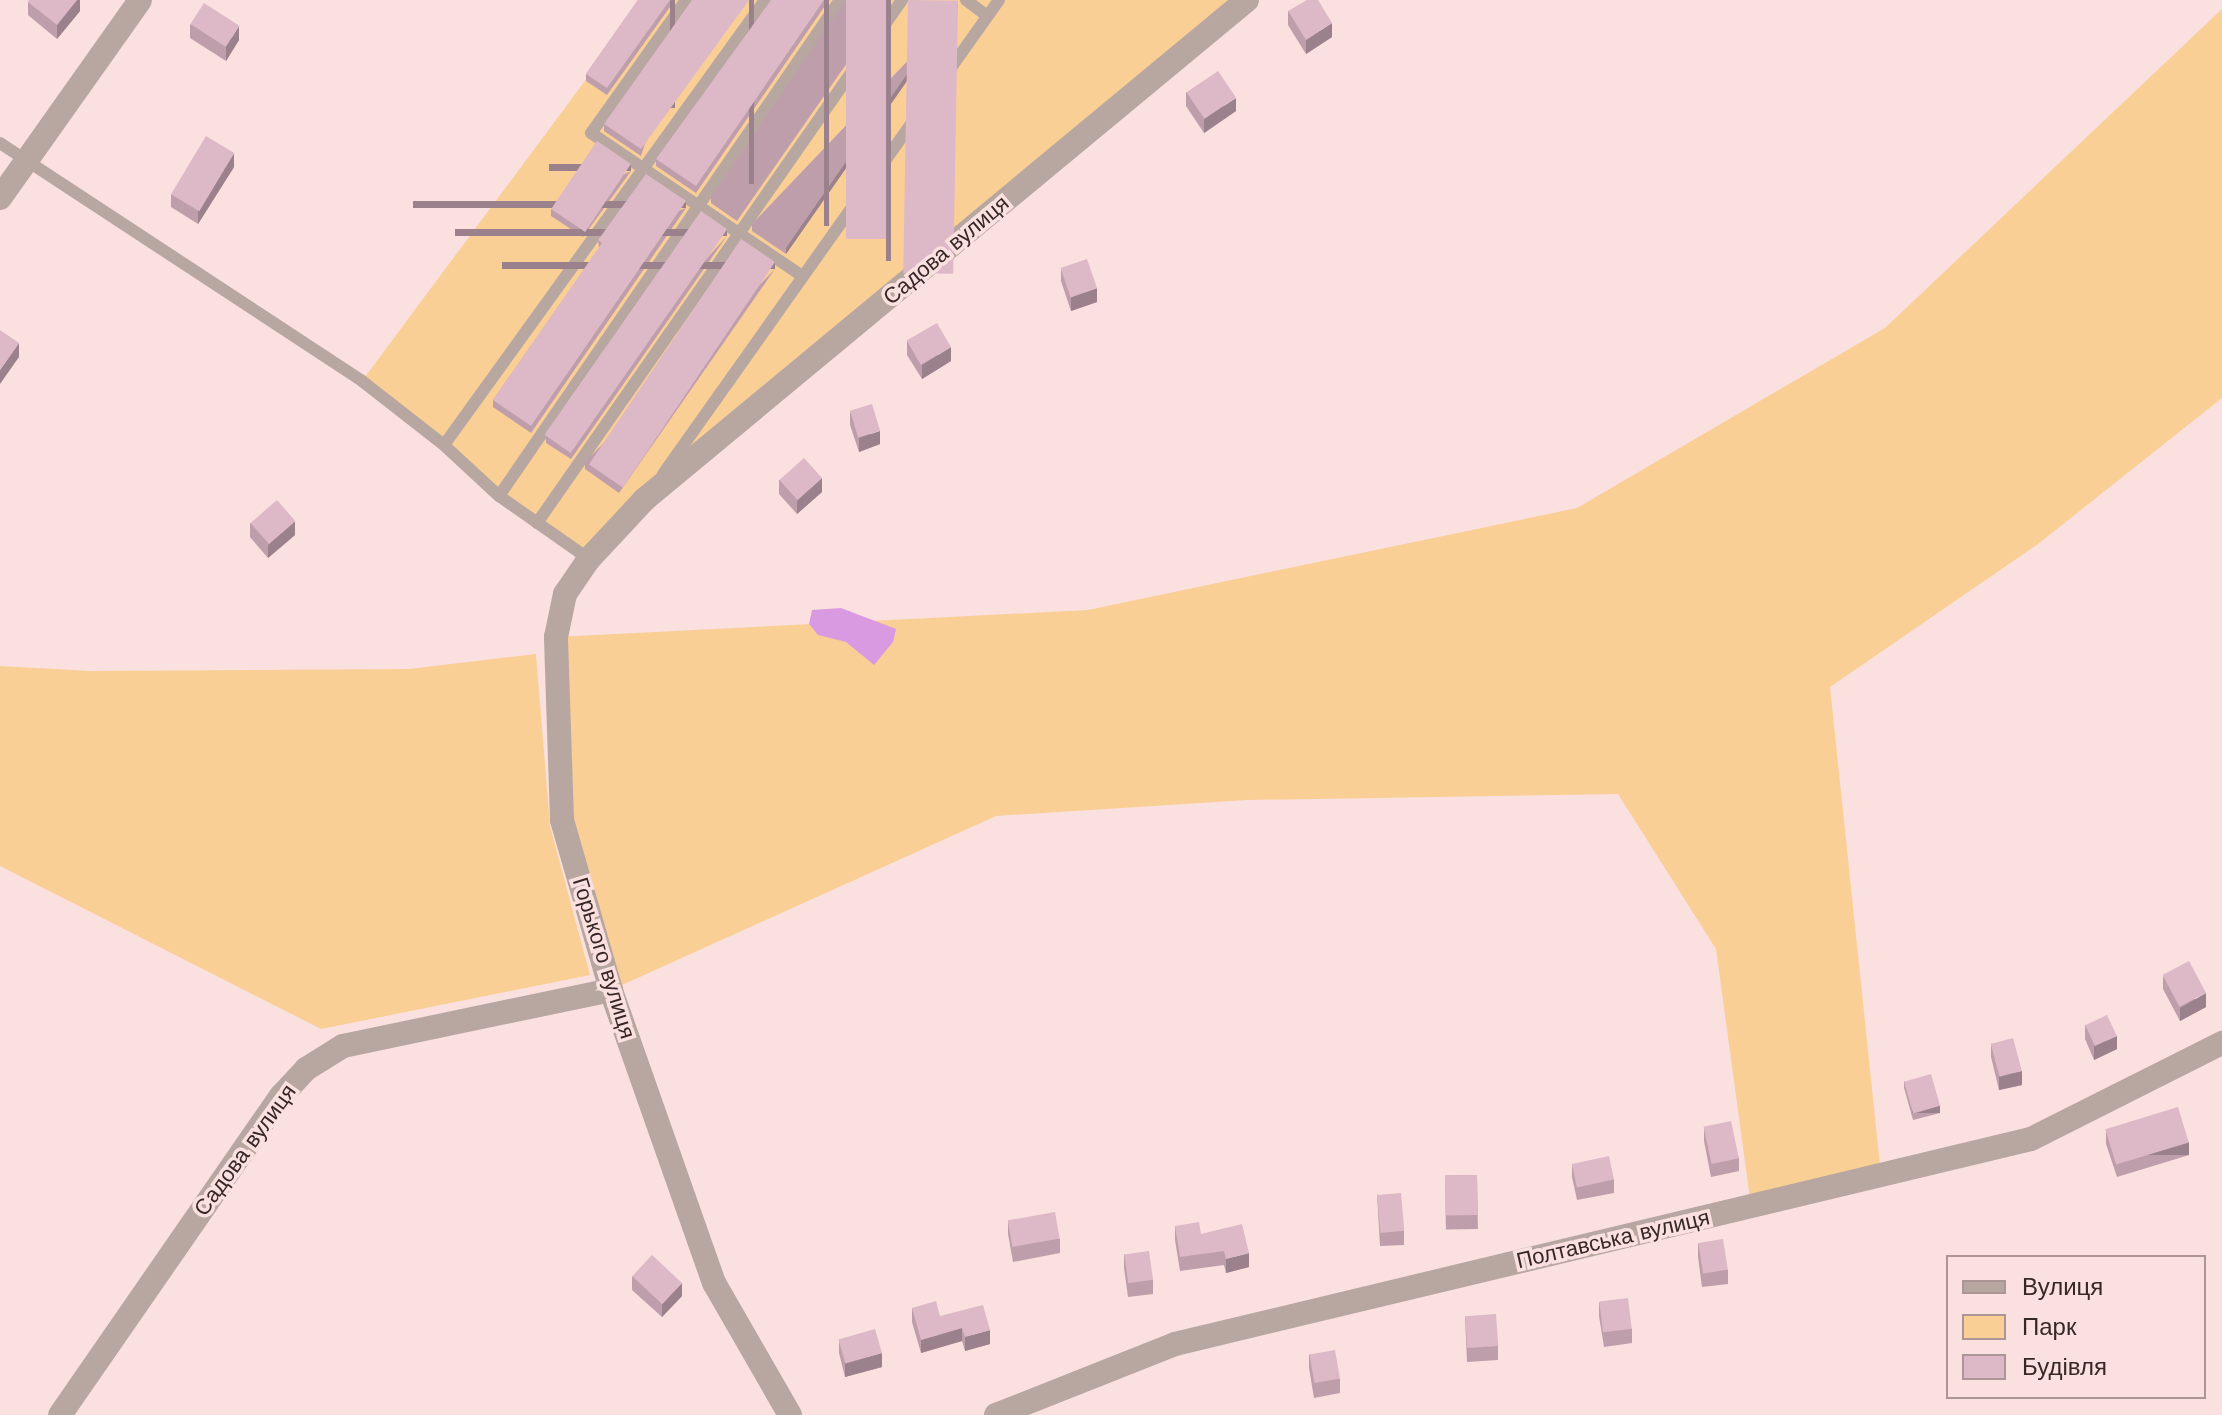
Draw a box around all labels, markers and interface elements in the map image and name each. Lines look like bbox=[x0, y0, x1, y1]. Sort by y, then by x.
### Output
street label: Садова вулиця bbox=[878, 190, 1014, 310]
street label: Горького вулиця bbox=[567, 874, 641, 1042]
street label: Садова вулиця bbox=[188, 1079, 302, 1221]
street label: Полтавська вулиця bbox=[1514, 1204, 1712, 1274]
legend bbox=[1946, 1255, 2206, 1399]
text: Вулиця bbox=[2022, 1273, 2103, 1301]
text: Парк bbox=[2022, 1313, 2076, 1341]
text: Будівля bbox=[2022, 1353, 2107, 1381]

